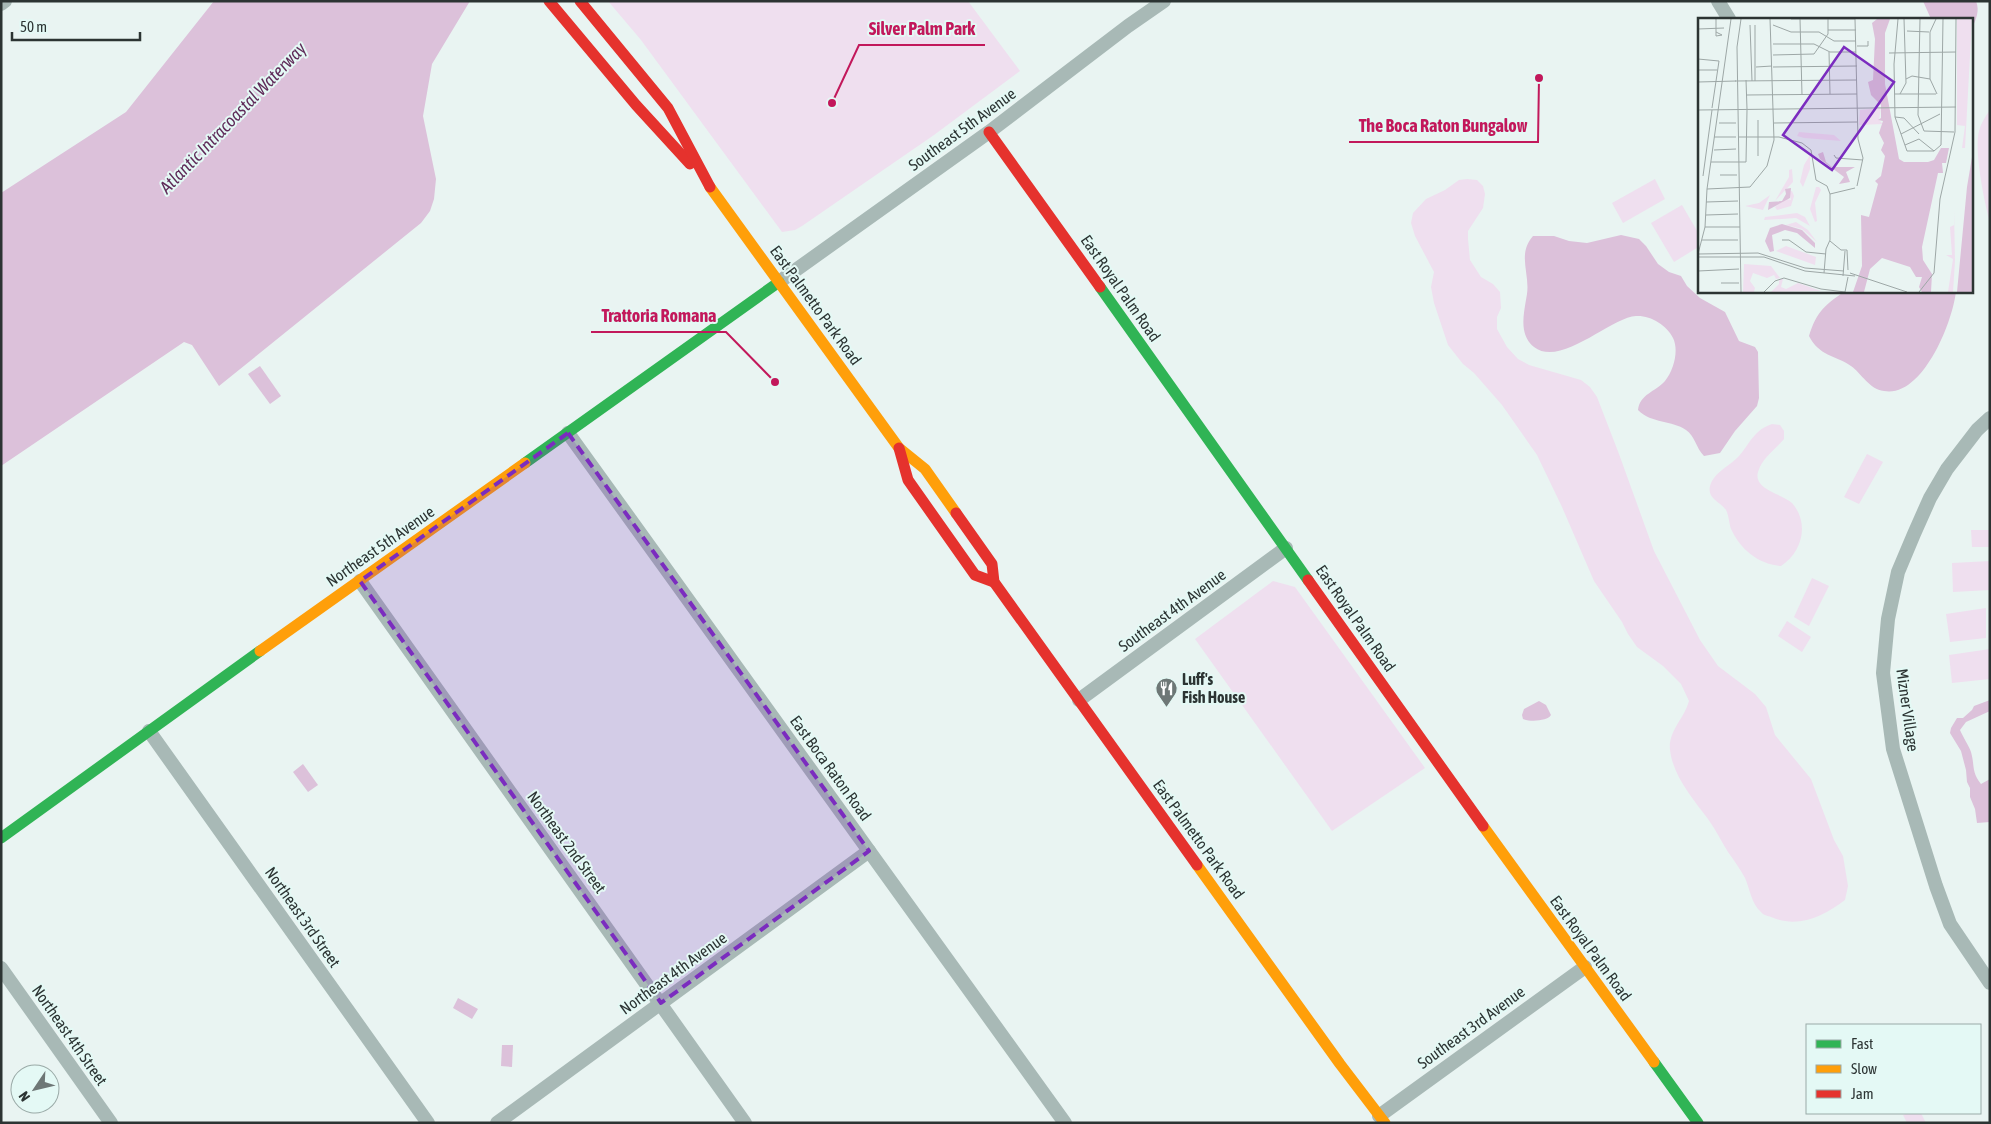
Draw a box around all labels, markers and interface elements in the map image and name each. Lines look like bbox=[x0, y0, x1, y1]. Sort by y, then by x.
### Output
scale bar bbox=[12, 10, 140, 42]
callout: Silver Palm Park bbox=[859, 12, 985, 45]
text: 50 m bbox=[20, 18, 47, 35]
text: Silver Palm Park bbox=[869, 18, 976, 39]
inset map bbox=[1698, 18, 1974, 292]
water label: Atlantic Intracoastal Waterway bbox=[154, 37, 311, 198]
street label: Southeast 5th Avenue bbox=[905, 84, 1019, 174]
callout: The Boca Raton Bungalow bbox=[1349, 109, 1538, 142]
text: The Boca Raton Bungalow bbox=[1359, 115, 1528, 136]
street label: East Royal Palm Road bbox=[1077, 231, 1164, 345]
street label: East Palmetto Park Road bbox=[767, 242, 865, 368]
callout: Trattoria Romana bbox=[591, 299, 726, 332]
text: Trattoria Romana bbox=[602, 305, 716, 326]
street label: Northeast 5th Avenue bbox=[323, 502, 437, 590]
street label: East Royal Palm Road bbox=[1312, 561, 1399, 675]
street label: Southeast 4th Avenue bbox=[1115, 565, 1229, 655]
street label: Mizner Village bbox=[1892, 667, 1923, 753]
place label: Luff's Fish House bbox=[1182, 670, 1245, 706]
restaurant icon: Luff's Fish House bbox=[1154, 676, 1178, 707]
street label: East Boca Raton Road bbox=[787, 712, 875, 824]
street label: East Palmetto Park Road bbox=[1150, 776, 1248, 902]
street label: Northeast 2nd Street bbox=[524, 788, 610, 897]
street label: Northeast 3rd Street bbox=[262, 863, 344, 971]
street label: East Royal Palm Road bbox=[1546, 892, 1635, 1005]
street label: Northeast 4th Avenue bbox=[616, 928, 730, 1018]
street label: Northeast 4th Street bbox=[29, 981, 111, 1089]
street label: Southeast 3rd Avenue bbox=[1414, 982, 1528, 1072]
legend bbox=[1806, 1024, 1981, 1114]
text: Fast bbox=[1851, 1035, 1873, 1052]
text: Slow bbox=[1851, 1060, 1877, 1077]
north arrow bbox=[10, 1064, 60, 1114]
text: Jam bbox=[1851, 1085, 1874, 1102]
text: N bbox=[15, 1088, 33, 1104]

